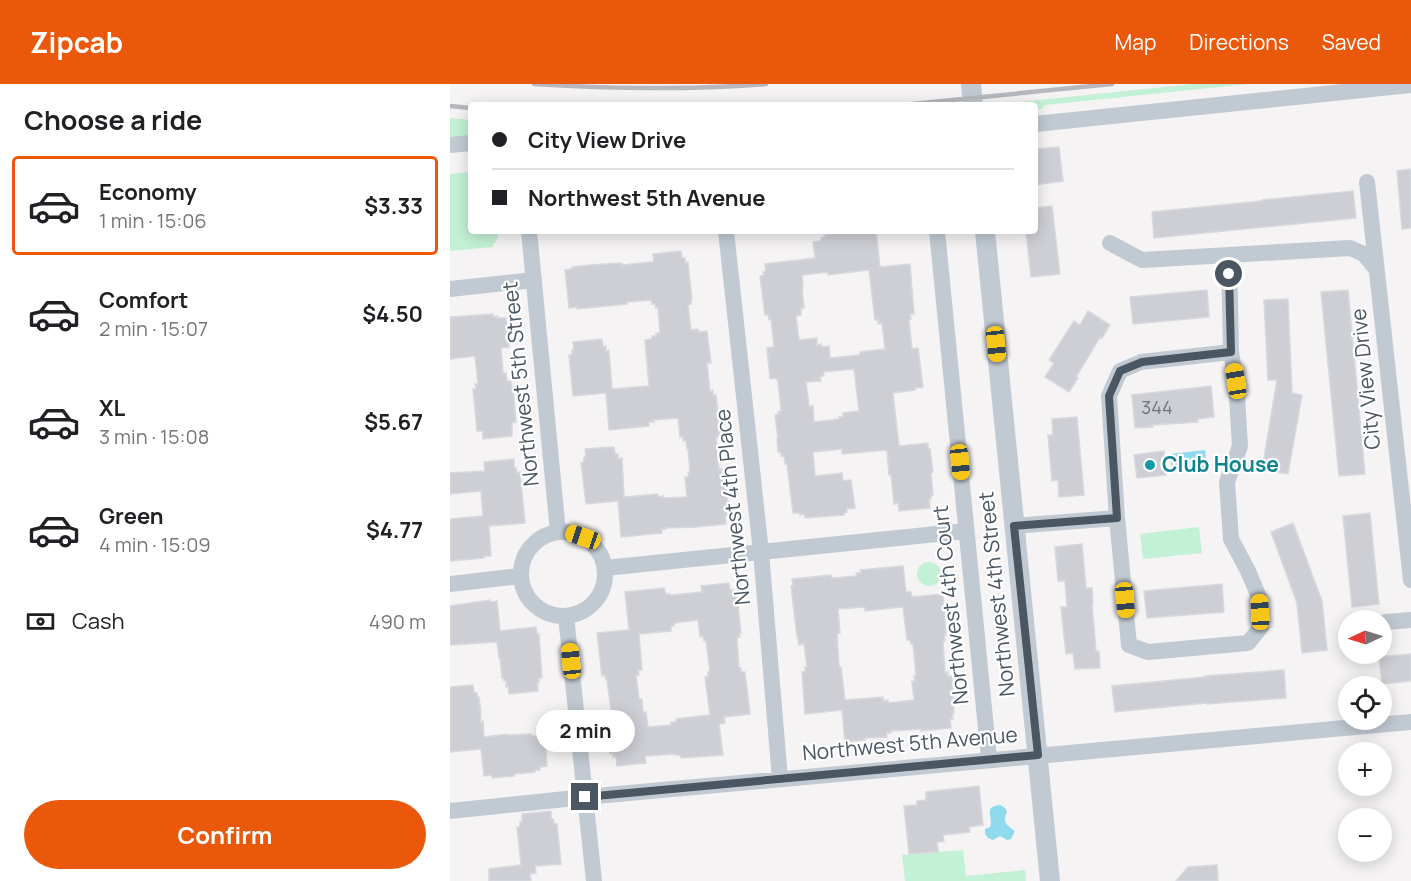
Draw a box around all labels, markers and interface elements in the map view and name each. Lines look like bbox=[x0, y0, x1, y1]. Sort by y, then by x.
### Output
text: Zipcab bbox=[30, 23, 123, 61]
text: Map bbox=[1115, 28, 1156, 56]
text: Directions bbox=[1189, 28, 1289, 56]
text: Saved bbox=[1322, 28, 1381, 56]
text: Choose a ride bbox=[24, 101, 202, 138]
text: City View Drive bbox=[528, 125, 686, 155]
text: Economy bbox=[99, 177, 197, 207]
icon: car bbox=[27, 179, 81, 233]
text: Northwest 5th Avenue bbox=[528, 183, 766, 213]
text: $3.33 bbox=[364, 191, 423, 221]
text: 1 min · 15:06 bbox=[99, 207, 207, 234]
route start bbox=[1215, 260, 1242, 287]
street label: Northwest 5th Street bbox=[495, 280, 545, 488]
text: Comfort bbox=[99, 285, 188, 315]
icon: car bbox=[27, 287, 81, 341]
text: $4.50 bbox=[362, 299, 423, 329]
street label: City View Drive bbox=[1344, 307, 1386, 451]
text: 2 min · 15:07 bbox=[99, 315, 208, 342]
car bbox=[985, 325, 1007, 363]
car bbox=[1224, 362, 1248, 400]
text: XL bbox=[99, 393, 125, 423]
icon: car bbox=[27, 395, 81, 449]
house number: 344 bbox=[1141, 395, 1173, 419]
text: $5.67 bbox=[364, 407, 423, 437]
street label: Northwest 4th Place bbox=[708, 408, 756, 607]
text: 3 min · 15:08 bbox=[99, 423, 209, 450]
car bbox=[949, 443, 971, 481]
place label: Club House bbox=[1162, 450, 1279, 478]
marker: Club House bbox=[1143, 458, 1157, 472]
street label: Northwest 4th Street bbox=[971, 490, 1021, 698]
text: Green bbox=[99, 501, 164, 531]
icon: car bbox=[27, 503, 81, 557]
street label: Northwest 4th Court bbox=[926, 504, 974, 706]
text: $4.77 bbox=[366, 515, 423, 545]
car bbox=[563, 523, 603, 551]
text: 4 min · 15:09 bbox=[99, 531, 211, 558]
car bbox=[1114, 581, 1136, 619]
car bbox=[1250, 594, 1270, 630]
icon: cash bbox=[24, 605, 57, 638]
text: Cash bbox=[72, 606, 125, 636]
text: 490 m bbox=[369, 608, 426, 635]
north arrow bbox=[1338, 610, 1392, 664]
map controls bbox=[1338, 610, 1392, 862]
car bbox=[560, 642, 582, 680]
button: locate bbox=[1338, 676, 1392, 730]
callout: 2 min bbox=[536, 710, 634, 752]
text: 2 min bbox=[559, 717, 612, 744]
street label: Northwest 5th Avenue bbox=[801, 720, 1019, 766]
button: + bbox=[1338, 742, 1392, 796]
route end bbox=[571, 783, 598, 810]
button: Confirm bbox=[24, 800, 426, 869]
button: − bbox=[1338, 808, 1392, 862]

